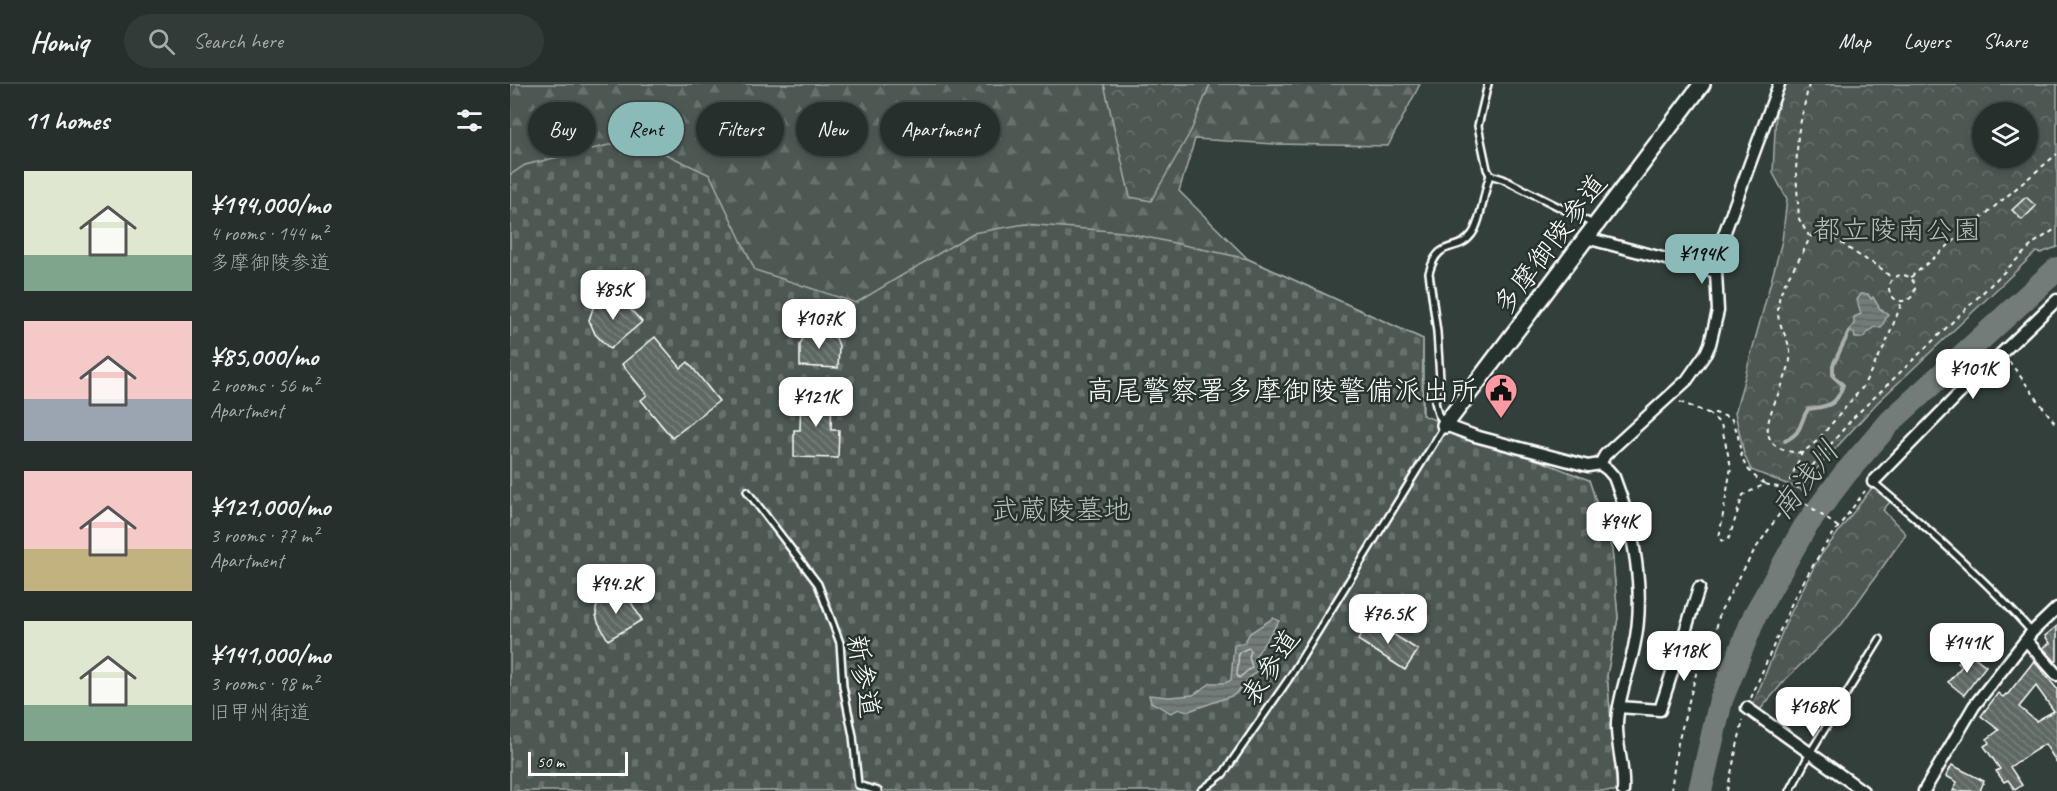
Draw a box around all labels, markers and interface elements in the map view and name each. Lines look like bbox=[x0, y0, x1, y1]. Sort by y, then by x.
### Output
search box bbox=[124, 14, 544, 68]
text: Homiq bbox=[30, 24, 88, 59]
icon: search bbox=[145, 25, 178, 58]
text: Search here bbox=[193, 27, 283, 55]
text: Map bbox=[1838, 28, 1871, 54]
text: Layers bbox=[1904, 28, 1950, 54]
text: Share bbox=[1983, 28, 2027, 54]
chip: Buy bbox=[528, 102, 596, 156]
chip: Rent bbox=[608, 102, 684, 156]
chip: Filters bbox=[696, 102, 784, 156]
chip: New bbox=[796, 102, 868, 156]
chip: Apartment bbox=[880, 102, 1000, 156]
map controls bbox=[1972, 102, 2038, 168]
button: layers bbox=[1972, 102, 2038, 168]
text: 11 homes bbox=[24, 104, 109, 137]
icon: filters bbox=[453, 104, 486, 137]
street label: 多摩御陵参道 bbox=[1485, 166, 1615, 322]
text: ¥194,000/mo bbox=[210, 188, 330, 221]
icon: home bbox=[72, 195, 144, 267]
park label: 都立陵南公園 bbox=[1813, 212, 1981, 247]
text: 4 rooms · 144 m² bbox=[210, 221, 327, 246]
pin: ¥194K bbox=[1660, 234, 1744, 285]
text: ¥194K bbox=[1679, 241, 1725, 266]
text: 多摩御陵参道 bbox=[210, 250, 330, 275]
pin: ¥85K bbox=[577, 270, 649, 321]
text: ¥85K bbox=[595, 277, 631, 302]
pin: ¥107K bbox=[777, 299, 861, 350]
text: ¥107K bbox=[796, 306, 842, 331]
text: ¥85,000/mo bbox=[210, 340, 318, 373]
icon: home bbox=[72, 345, 144, 417]
pin: ¥101K bbox=[1931, 349, 2015, 400]
text: ¥101K bbox=[1950, 356, 1996, 381]
public building icon: 高尾警察署多摩御陵警備派出所 bbox=[1483, 372, 1519, 419]
text: 2 rooms · 56 m² bbox=[210, 373, 318, 398]
place label: 高尾警察署多摩御陵警備派出所 bbox=[1086, 373, 1478, 408]
pin: ¥121K bbox=[774, 377, 858, 428]
text: ¥121K bbox=[793, 384, 839, 409]
text: Apartment bbox=[210, 398, 283, 423]
water label: 南浅川 bbox=[1762, 433, 1848, 527]
text: ¥121,000/mo bbox=[210, 490, 330, 523]
park label: 武蔵陵墓地 bbox=[991, 492, 1131, 527]
icon: home bbox=[72, 495, 144, 567]
pin: ¥94K bbox=[1583, 502, 1655, 553]
text: ¥94K bbox=[1601, 509, 1637, 534]
text: 3 rooms · 77 m² bbox=[210, 523, 318, 548]
text: Apartment bbox=[210, 548, 283, 573]
pin: ¥94.2K bbox=[567, 564, 665, 615]
text: ¥94.2K bbox=[591, 571, 641, 596]
pin: ¥76.5K bbox=[1339, 594, 1437, 645]
text: ¥76.5K bbox=[1363, 601, 1413, 626]
street label: 表参道 bbox=[1232, 622, 1308, 712]
pin: ¥141K bbox=[1925, 623, 2009, 674]
text: ¥141K bbox=[1944, 630, 1990, 655]
pin: ¥118K bbox=[1642, 631, 1726, 682]
street label: 新参道 bbox=[839, 632, 889, 720]
text: ¥141,000/mo bbox=[210, 638, 330, 671]
text: ¥118K bbox=[1661, 638, 1707, 663]
icon: home bbox=[72, 645, 144, 717]
text: 3 rooms · 98 m² bbox=[210, 671, 318, 696]
pin: ¥168K bbox=[1771, 687, 1855, 738]
text: ¥168K bbox=[1790, 694, 1836, 719]
text: 旧甲州街道 bbox=[210, 700, 310, 725]
scale bar bbox=[528, 749, 628, 776]
text: 50 m bbox=[537, 752, 564, 772]

